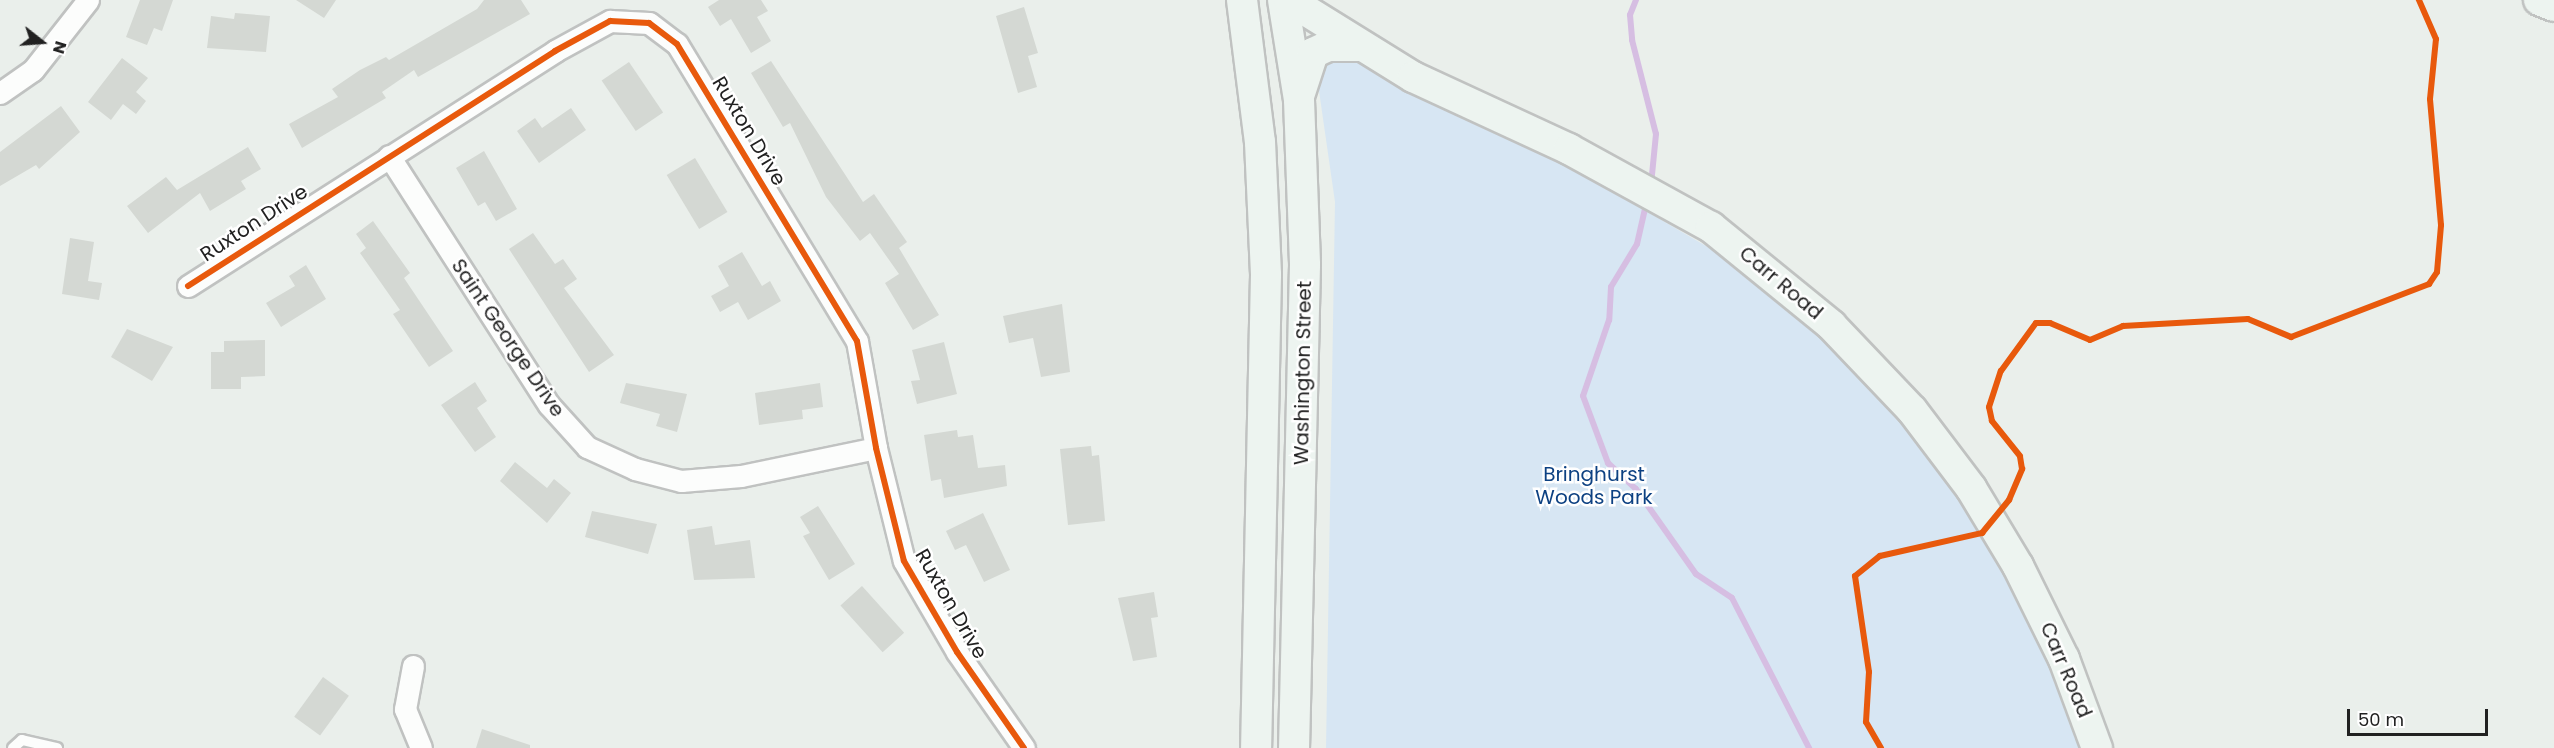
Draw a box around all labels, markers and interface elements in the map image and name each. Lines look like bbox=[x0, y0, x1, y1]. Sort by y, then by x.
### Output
north arrow bbox=[12, 12, 72, 72]
text: N bbox=[47, 38, 72, 57]
street label: Ruxton Drive bbox=[707, 72, 791, 190]
street label: Ruxton Drive bbox=[196, 179, 312, 267]
street label: Carr Road bbox=[1735, 241, 1827, 325]
street label: Saint George Drive bbox=[446, 255, 570, 421]
street label: Washington Street bbox=[1289, 281, 1317, 465]
park label: Bringhurst Woods Park bbox=[1535, 462, 1653, 509]
street label: Ruxton Drive bbox=[910, 545, 992, 663]
street label: Carr Road bbox=[2035, 619, 2097, 721]
scale bar bbox=[2350, 697, 2491, 735]
text: 50 m bbox=[2358, 707, 2404, 732]

